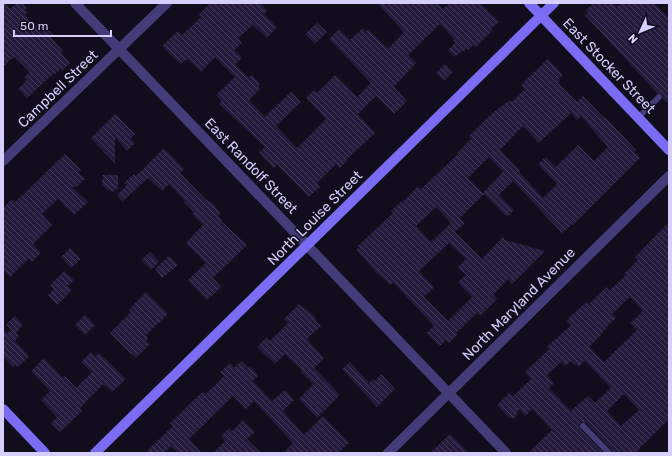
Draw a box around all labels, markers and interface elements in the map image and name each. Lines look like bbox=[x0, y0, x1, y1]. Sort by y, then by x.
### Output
scale bar bbox=[14, 12, 111, 38]
north arrow bbox=[620, 12, 660, 52]
street label: East Stocker Street bbox=[559, 15, 659, 118]
text: 50 m bbox=[20, 19, 48, 33]
text: N bbox=[626, 31, 641, 46]
street label: Campbell Street bbox=[14, 46, 102, 131]
street label: East Randolf Street bbox=[201, 115, 301, 218]
street label: North Louise Street bbox=[264, 167, 366, 269]
street label: North Maryland Avenue bbox=[459, 244, 579, 364]

